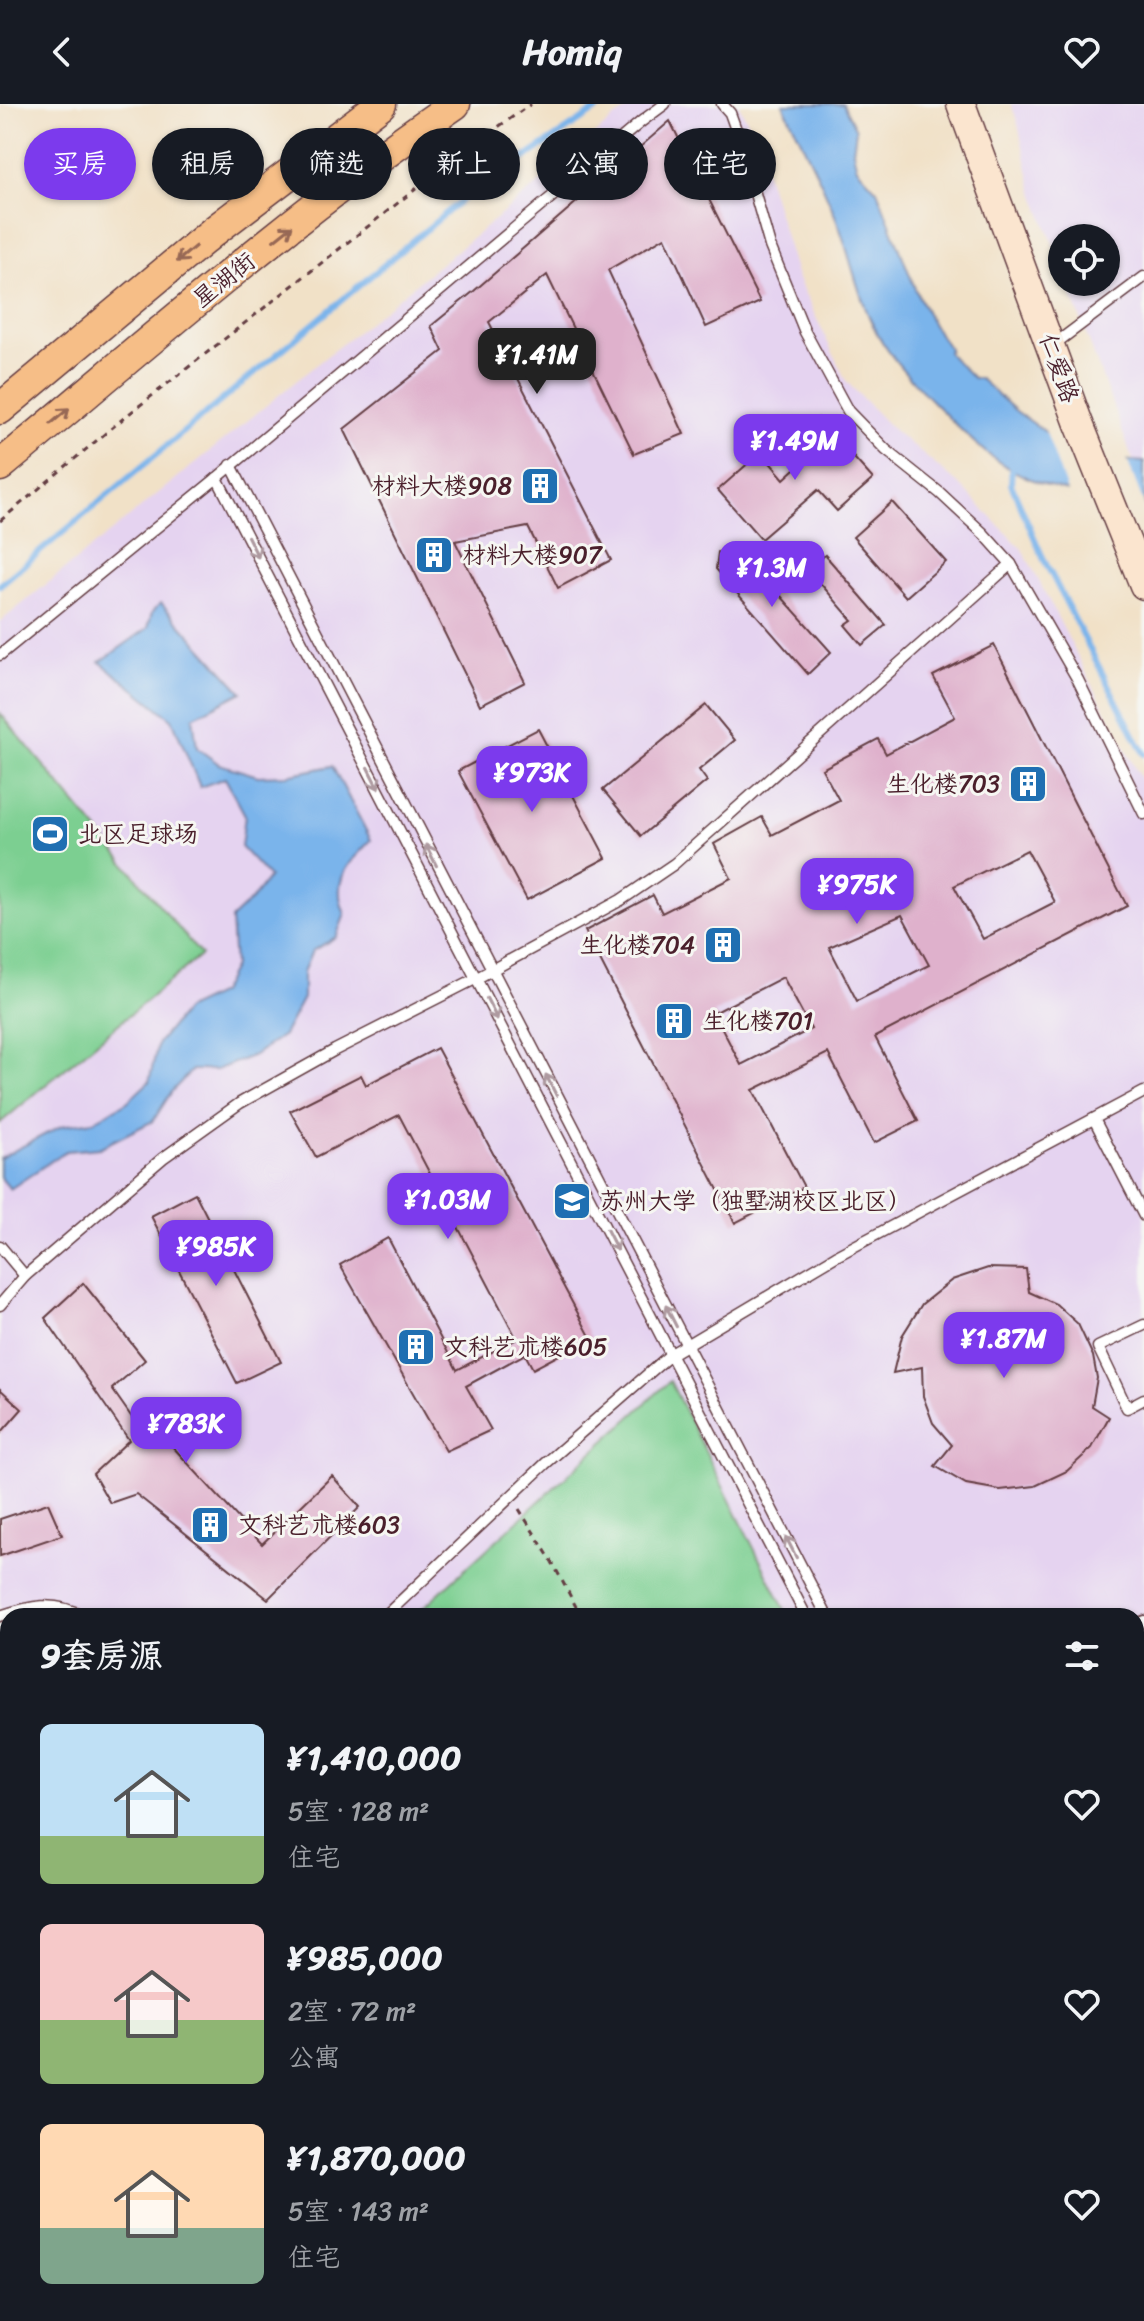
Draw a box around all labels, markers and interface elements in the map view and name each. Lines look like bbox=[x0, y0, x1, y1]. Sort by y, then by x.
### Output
text: Homiq bbox=[523, 20, 621, 84]
icon: back bbox=[40, 30, 84, 74]
icon: heart bbox=[1060, 30, 1104, 74]
chip: 买房 bbox=[24, 128, 136, 200]
chip: 租房 bbox=[152, 128, 264, 200]
chip: 筛选 bbox=[280, 128, 392, 200]
chip: 新上 bbox=[408, 128, 520, 200]
chip: 公寓 bbox=[536, 128, 648, 200]
chip: 住宅 bbox=[664, 128, 776, 200]
map controls bbox=[1048, 224, 1120, 296]
button: locate bbox=[1048, 224, 1120, 296]
one-way arrow bbox=[272, 225, 293, 242]
street label: 星湖街 bbox=[183, 241, 265, 319]
one-way arrow bbox=[176, 245, 197, 263]
street label: 仁爱路 bbox=[1027, 327, 1091, 409]
pin: ¥1.41M bbox=[472, 328, 602, 396]
text: ¥1.41M bbox=[496, 331, 578, 377]
one-way arrow bbox=[49, 407, 70, 425]
pin: ¥1.49M bbox=[730, 414, 860, 482]
text: ¥1.49M bbox=[752, 417, 838, 463]
place label: 材料大楼908 bbox=[372, 465, 512, 507]
building icon: 材料大楼908 bbox=[519, 465, 561, 507]
building icon: 材料大楼907 bbox=[413, 534, 455, 576]
place label: 材料大楼907 bbox=[462, 534, 603, 576]
one-way arrow bbox=[245, 535, 261, 559]
pin: ¥1.3M bbox=[716, 541, 828, 609]
text: ¥1.3M bbox=[738, 544, 806, 590]
pin: ¥973K bbox=[476, 746, 588, 814]
text: ¥973K bbox=[494, 749, 570, 795]
place label: 生化楼703 bbox=[886, 763, 1000, 805]
building icon: 生化楼703 bbox=[1007, 763, 1049, 805]
one-way arrow bbox=[365, 766, 381, 790]
sports icon: 北区足球场 bbox=[29, 813, 71, 855]
place label: 北区足球场 bbox=[78, 813, 198, 855]
one-way arrow bbox=[423, 843, 439, 867]
pin: ¥975K bbox=[801, 858, 913, 926]
text: ¥975K bbox=[819, 861, 895, 907]
place label: 生化楼704 bbox=[579, 924, 695, 966]
building icon: 生化楼704 bbox=[702, 924, 744, 966]
one-way arrow bbox=[485, 996, 501, 1020]
building icon: 生化楼701 bbox=[653, 1000, 695, 1042]
place label: 生化楼701 bbox=[702, 1000, 813, 1042]
one-way arrow bbox=[543, 1074, 559, 1098]
pin: ¥1.03M bbox=[383, 1173, 513, 1241]
text: ¥1.03M bbox=[405, 1176, 491, 1222]
school or university icon: 苏州大学（独墅湖校区北区） bbox=[551, 1180, 593, 1222]
place label: 苏州大学（独墅湖校区北区） bbox=[600, 1180, 912, 1222]
pin: ¥985K bbox=[160, 1220, 272, 1288]
text: ¥985K bbox=[177, 1223, 255, 1269]
one-way arrow bbox=[604, 1228, 620, 1251]
one-way arrow bbox=[663, 1305, 678, 1329]
pin: ¥1.87M bbox=[939, 1312, 1069, 1380]
text: ¥1.87M bbox=[961, 1315, 1047, 1361]
building icon: 文科艺术楼605 bbox=[395, 1326, 437, 1368]
place label: 文科艺术楼605 bbox=[444, 1326, 607, 1368]
pin: ¥783K bbox=[130, 1397, 242, 1465]
text: ¥783K bbox=[148, 1400, 224, 1446]
building icon: 文科艺术楼603 bbox=[189, 1504, 231, 1546]
place label: 文科艺术楼603 bbox=[238, 1504, 400, 1546]
one-way arrow bbox=[783, 1535, 798, 1559]
text: 9套房源 bbox=[40, 1626, 163, 1686]
icon: filters bbox=[1060, 1634, 1104, 1678]
text: ¥1,410,000 bbox=[288, 1728, 462, 1788]
icon: home bbox=[104, 1756, 200, 1852]
icon: heart bbox=[1060, 1782, 1104, 1826]
text: 5室 · 128 m² bbox=[288, 1788, 429, 1834]
text: 住宅 bbox=[288, 1834, 340, 1880]
text: ¥985,000 bbox=[288, 1928, 443, 1988]
icon: home bbox=[104, 1956, 200, 2052]
icon: heart bbox=[1060, 1982, 1104, 2026]
text: 2室 · 72 m² bbox=[288, 1988, 416, 2034]
text: 公寓 bbox=[288, 2034, 340, 2080]
text: ¥1,870,000 bbox=[288, 2128, 466, 2188]
icon: home bbox=[104, 2156, 200, 2252]
icon: heart bbox=[1060, 2182, 1104, 2226]
text: 5室 · 143 m² bbox=[288, 2188, 429, 2234]
text: 住宅 bbox=[288, 2234, 340, 2280]

